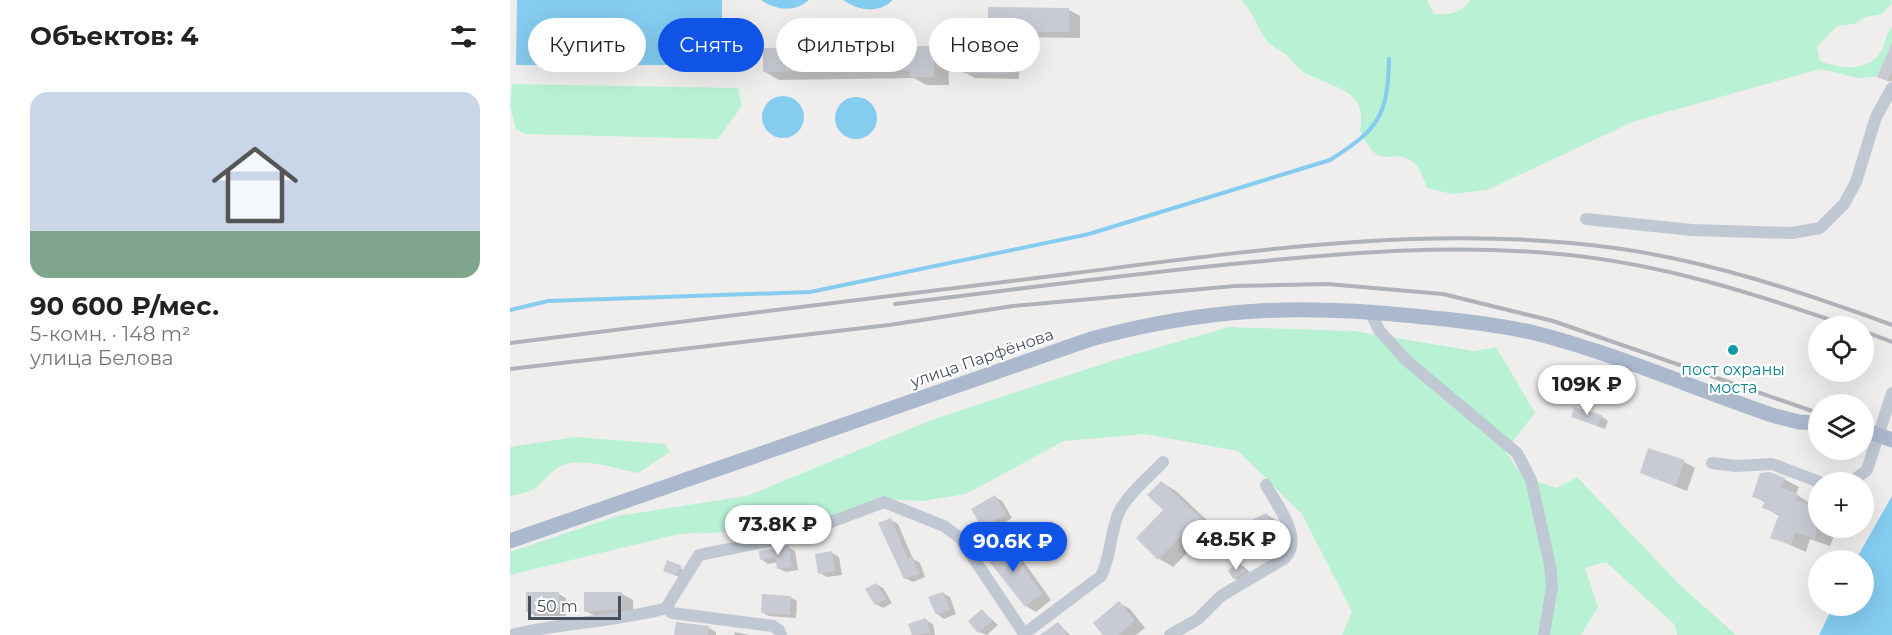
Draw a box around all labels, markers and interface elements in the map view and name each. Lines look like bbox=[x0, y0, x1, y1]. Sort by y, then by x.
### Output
chip: Купить bbox=[528, 18, 646, 72]
chip: Снять bbox=[658, 18, 764, 72]
chip: Фильтры bbox=[776, 18, 917, 72]
chip: Новое bbox=[929, 18, 1040, 72]
text: Объектов: 4 bbox=[30, 20, 199, 52]
icon: filters bbox=[447, 20, 480, 53]
icon: home bbox=[201, 131, 309, 239]
text: 90 600 ₽/мес. bbox=[30, 290, 219, 322]
map controls bbox=[1808, 316, 1874, 616]
button: locate bbox=[1808, 316, 1874, 382]
text: 5-комн. · 148 m² bbox=[30, 322, 190, 346]
street label: улица Парфёнова bbox=[907, 325, 1056, 392]
marker: пост охраны моста bbox=[1726, 343, 1740, 357]
text: улица Белова bbox=[30, 346, 174, 370]
place label: пост охраны моста bbox=[1681, 360, 1785, 397]
pin: 109K ₽ bbox=[1538, 365, 1636, 416]
text: 109K ₽ bbox=[1552, 372, 1622, 396]
button: layers bbox=[1808, 394, 1874, 460]
button: + bbox=[1808, 472, 1874, 538]
pin: 73.8K ₽ bbox=[723, 505, 833, 556]
text: 73.8K ₽ bbox=[739, 512, 817, 536]
pin: 48.5K ₽ bbox=[1181, 520, 1291, 571]
pin: 90.6K ₽ bbox=[958, 522, 1068, 573]
text: 48.5K ₽ bbox=[1196, 527, 1276, 551]
text: 90.6K ₽ bbox=[973, 529, 1053, 553]
button: − bbox=[1808, 550, 1874, 616]
scale bar bbox=[528, 593, 621, 620]
text: 50 m bbox=[537, 597, 578, 616]

